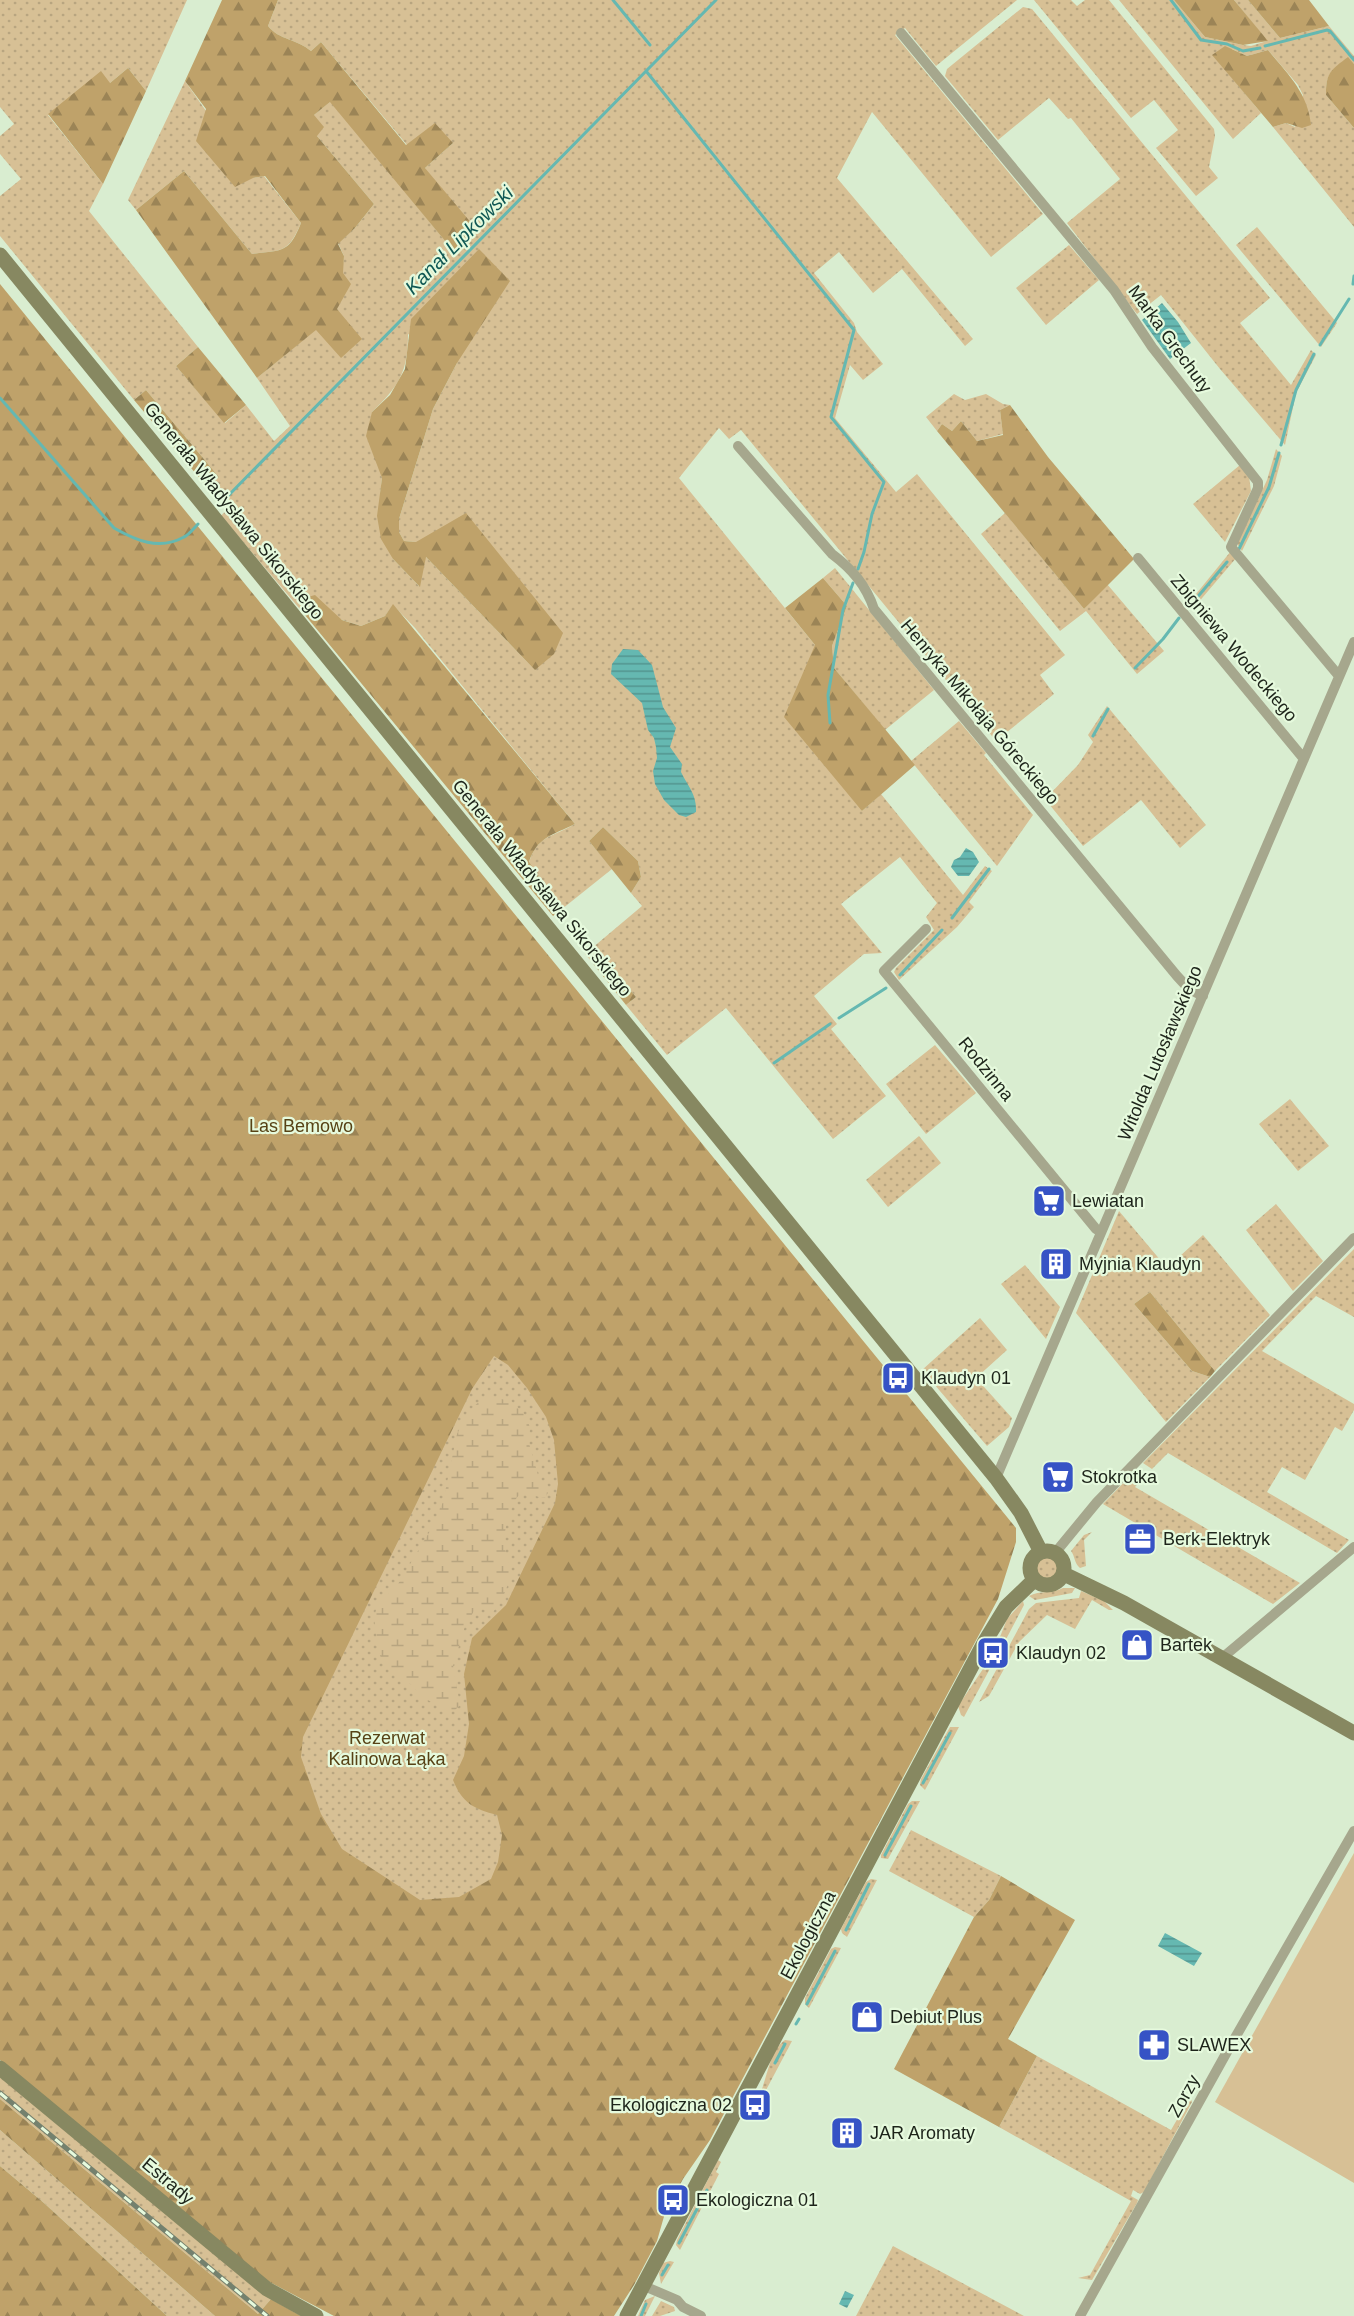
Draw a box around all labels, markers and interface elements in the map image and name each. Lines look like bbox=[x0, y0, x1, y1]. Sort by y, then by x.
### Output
water label: Kanał Lipkowski bbox=[401, 181, 518, 298]
street label: Marka Grechuty bbox=[1124, 281, 1216, 397]
street label: Generała Władysława Sikorskiego bbox=[140, 399, 328, 623]
street label: Zbigniewa Wodeckiego bbox=[1167, 570, 1301, 726]
street label: Henryka Mikołaja Góreckiego bbox=[897, 616, 1063, 808]
street label: Generała Władysława Sikorskiego bbox=[448, 776, 636, 1000]
street label: Witolda Lutosławskiego bbox=[1114, 963, 1206, 1143]
street label: Rodzinna bbox=[954, 1033, 1018, 1106]
park label: Las Bemowo bbox=[249, 1116, 353, 1136]
supermarket icon: Lewiatan bbox=[1031, 1183, 1067, 1219]
place label: Lewiatan bbox=[1072, 1191, 1144, 1211]
building icon: Myjnia Klaudyn bbox=[1038, 1246, 1074, 1282]
place label: Myjnia Klaudyn bbox=[1079, 1254, 1201, 1274]
bus stop icon: Klaudyn 01 bbox=[880, 1360, 916, 1396]
place label: Klaudyn 01 bbox=[921, 1368, 1011, 1388]
supermarket icon: Stokrotka bbox=[1040, 1459, 1076, 1495]
place label: Stokrotka bbox=[1081, 1467, 1158, 1487]
office icon: Berk-Elektryk bbox=[1122, 1521, 1158, 1557]
place label: Berk-Elektryk bbox=[1163, 1529, 1271, 1549]
shop icon: Bartek bbox=[1119, 1627, 1155, 1663]
bus stop icon: Klaudyn 02 bbox=[975, 1635, 1011, 1671]
place label: Bartek bbox=[1160, 1635, 1213, 1655]
place label: Klaudyn 02 bbox=[1016, 1643, 1106, 1663]
park label: Rezerwat Kalinowa Łąka bbox=[328, 1728, 447, 1769]
street label: Ekologiczna bbox=[776, 1887, 840, 1983]
shop icon: Debiut Plus bbox=[849, 1999, 885, 2035]
place label: Debiut Plus bbox=[890, 2007, 982, 2027]
pharmacy icon: SLAWEX bbox=[1136, 2027, 1172, 2063]
place label: SLAWEX bbox=[1177, 2035, 1251, 2055]
street label: Zorzy bbox=[1164, 2071, 1204, 2121]
bus stop icon: Ekologiczna 02 bbox=[737, 2087, 773, 2123]
place label: Ekologiczna 02 bbox=[610, 2095, 732, 2115]
building icon: JAR Aromaty bbox=[829, 2115, 865, 2151]
place label: JAR Aromaty bbox=[870, 2123, 975, 2143]
street label: Estrady bbox=[138, 2154, 198, 2208]
bus stop icon: Ekologiczna 01 bbox=[655, 2182, 691, 2218]
place label: Ekologiczna 01 bbox=[696, 2190, 818, 2210]

